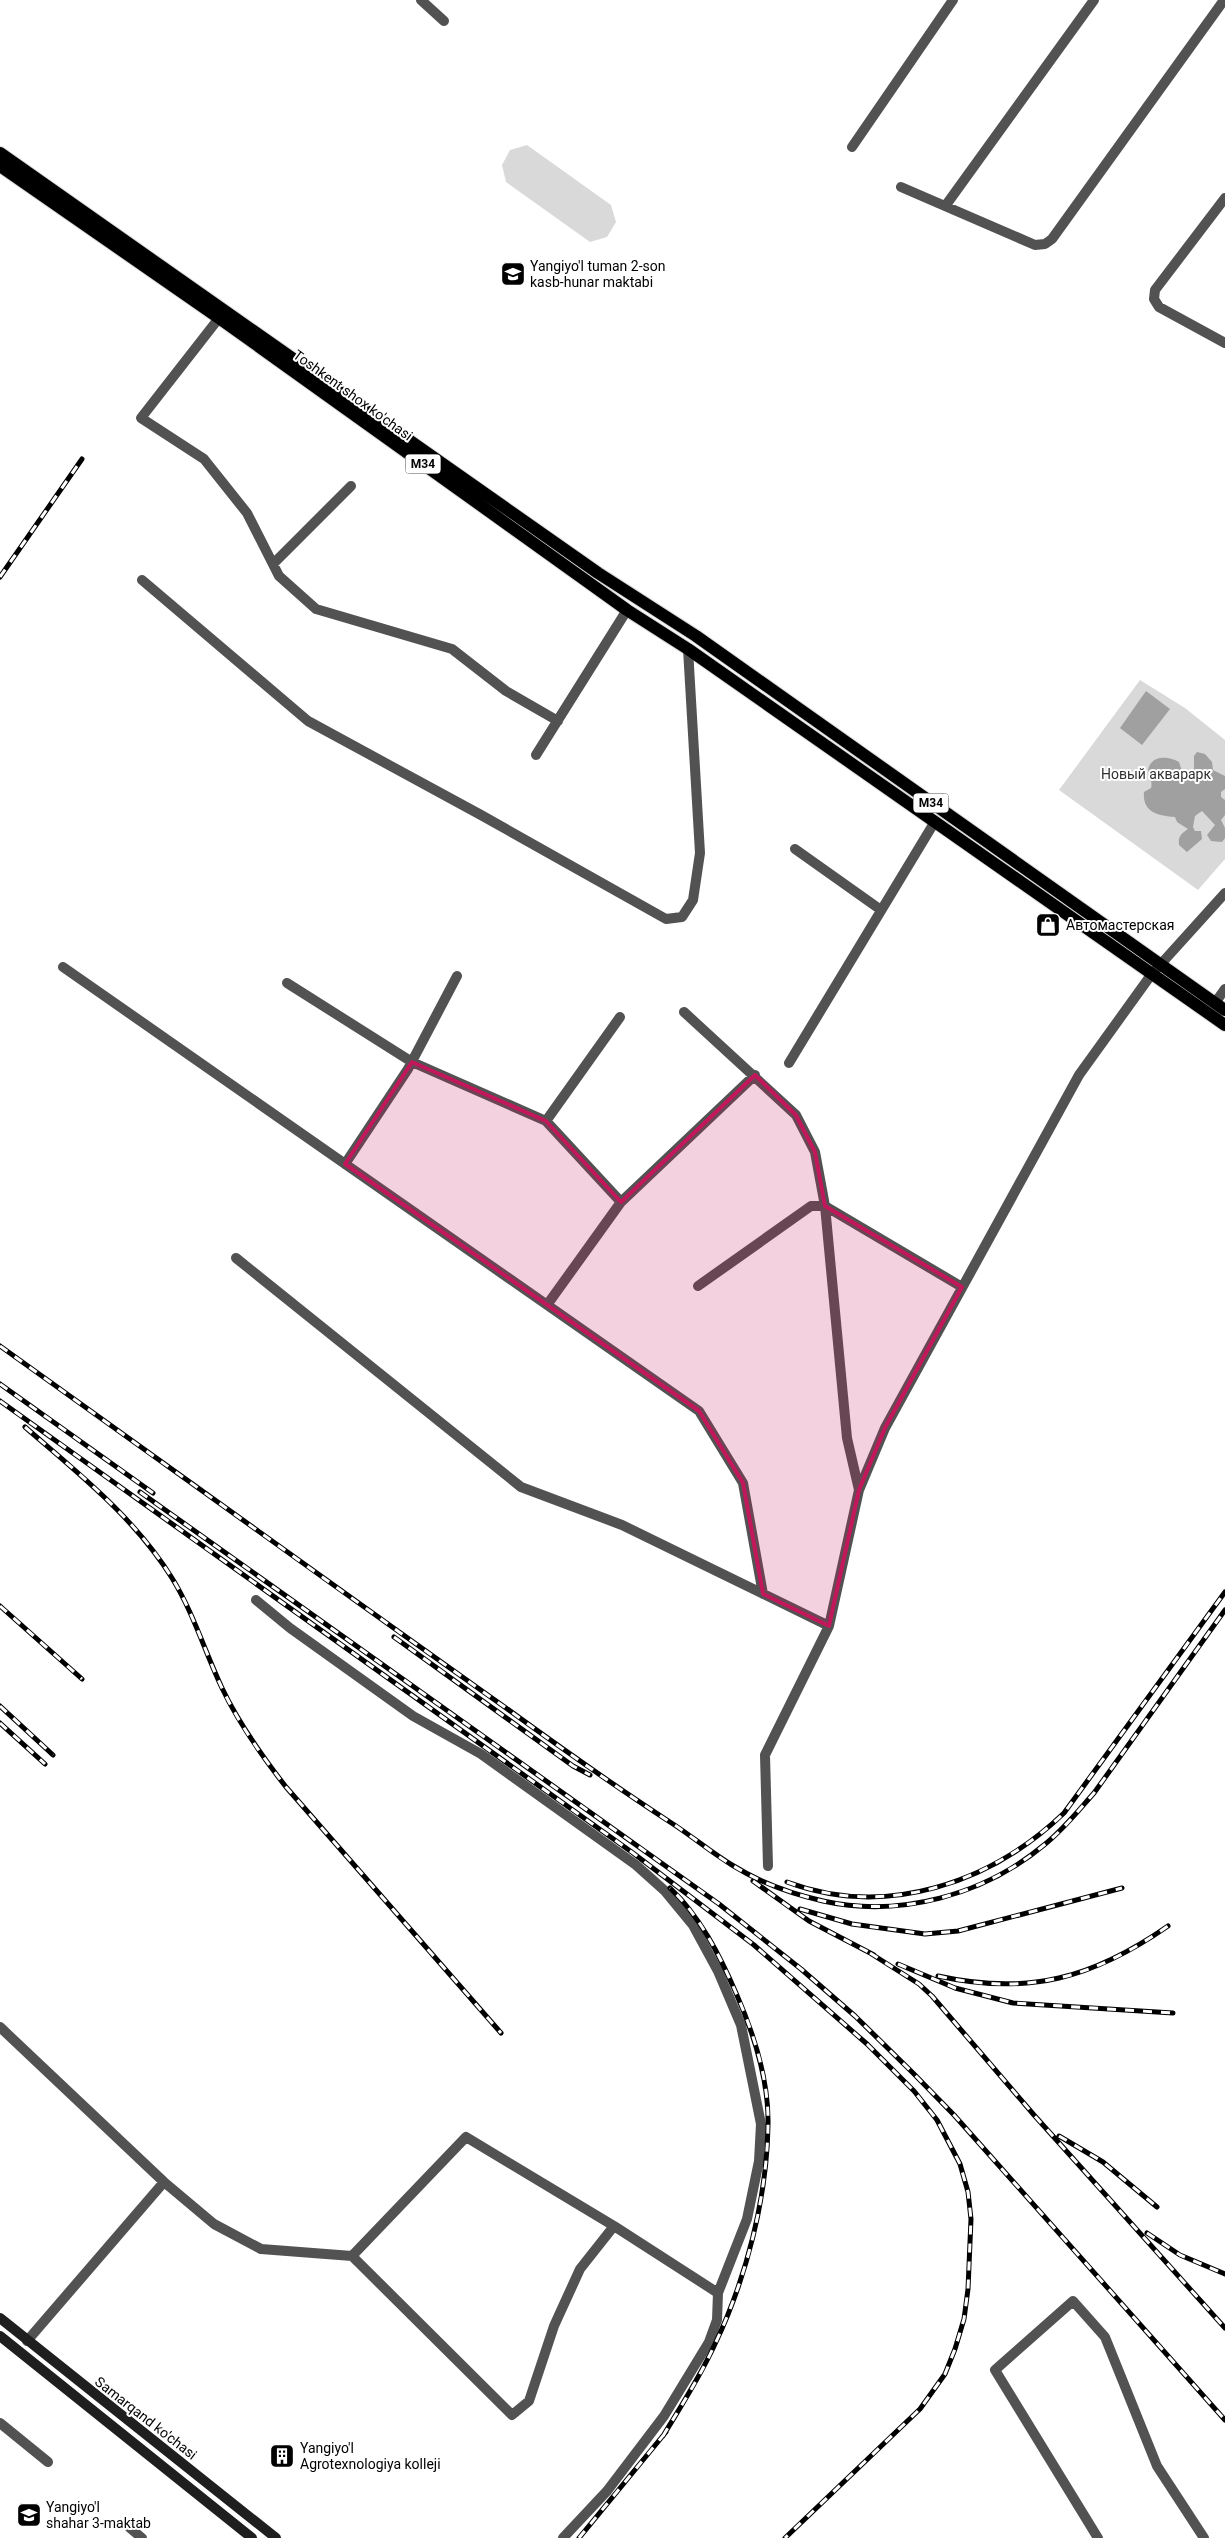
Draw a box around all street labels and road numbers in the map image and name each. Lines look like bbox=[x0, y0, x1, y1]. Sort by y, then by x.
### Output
street label: Toshkent shox ko'chasi bbox=[290, 346, 416, 444]
road number: M34 bbox=[406, 454, 440, 474]
road number: M34 bbox=[914, 794, 948, 812]
street label: Samarqand ko'chasi bbox=[92, 2373, 200, 2463]

